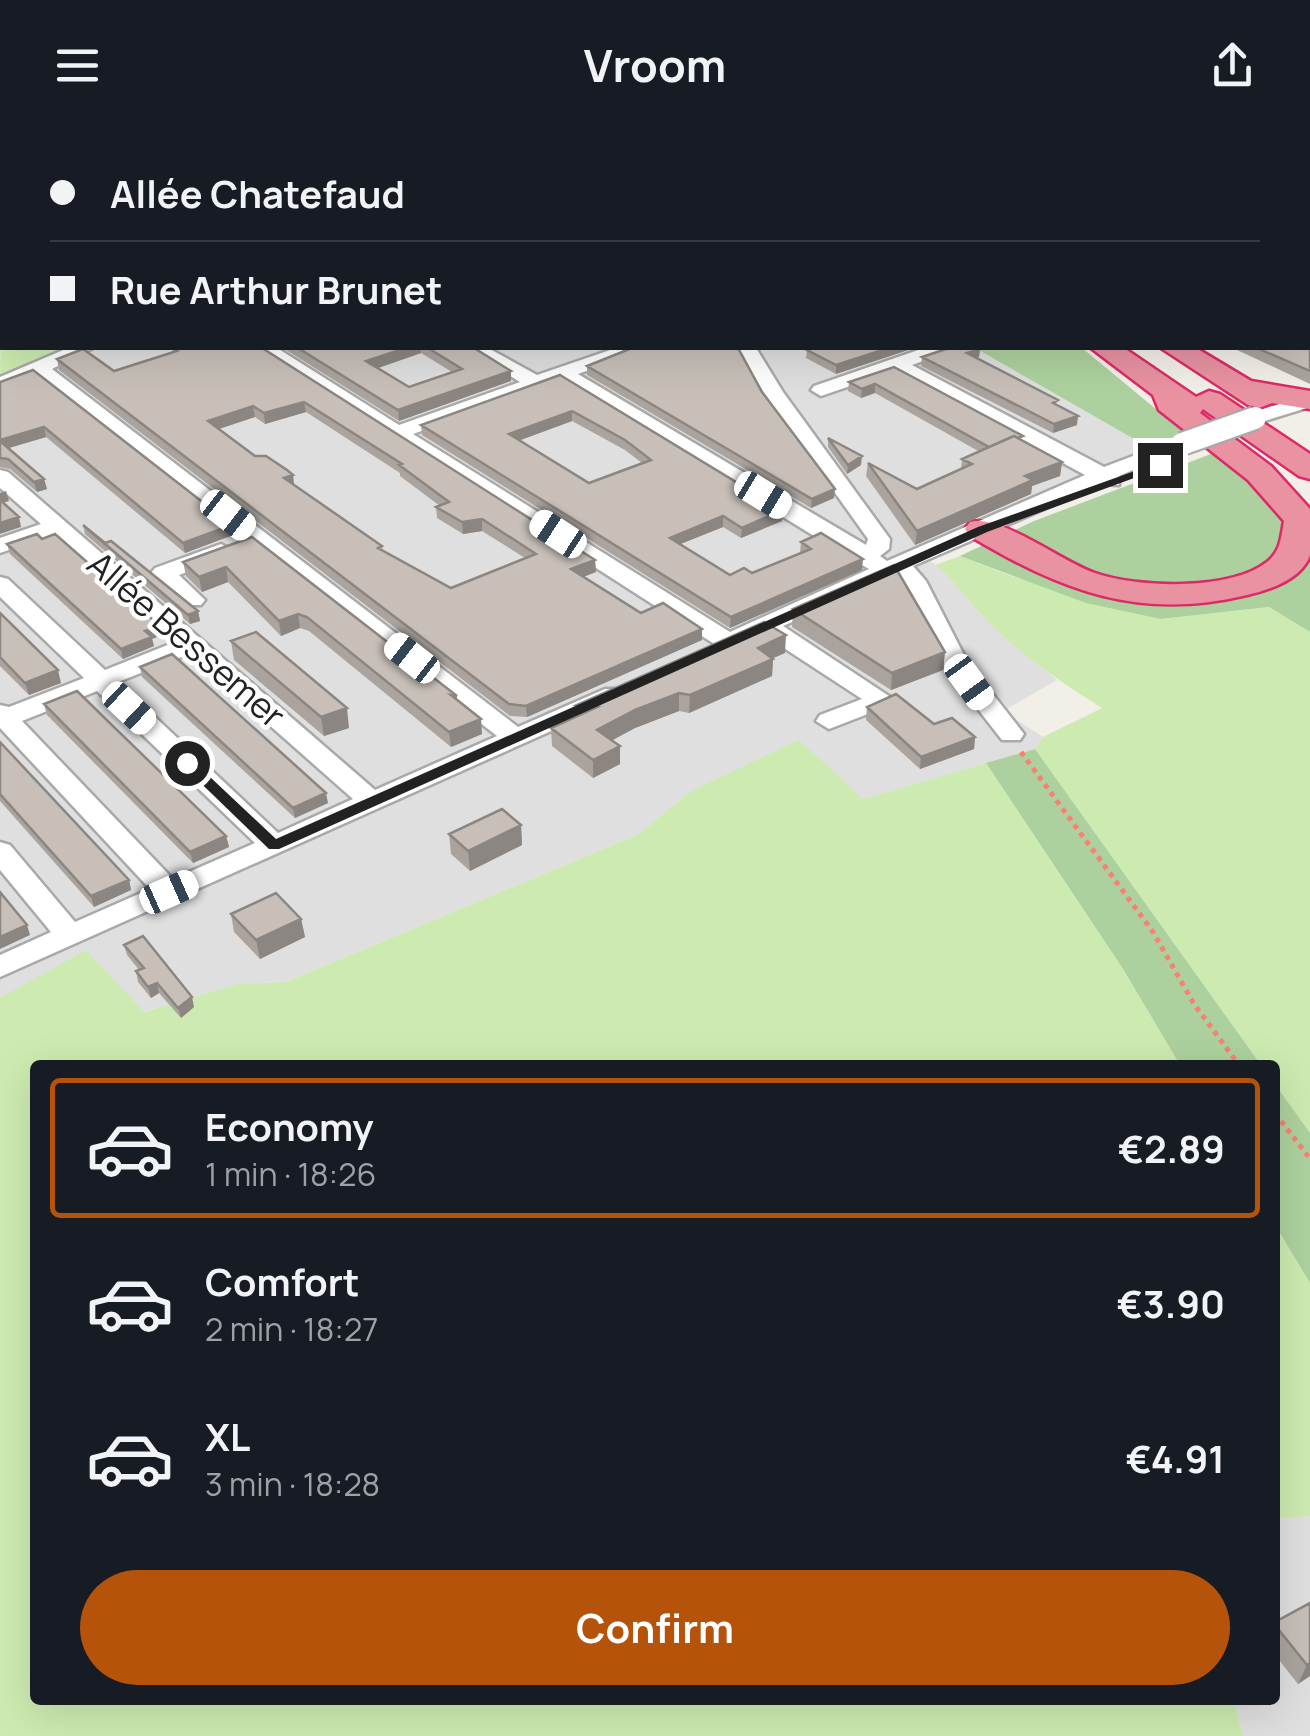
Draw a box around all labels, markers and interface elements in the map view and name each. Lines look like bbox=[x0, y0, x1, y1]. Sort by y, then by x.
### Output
text: Vroom bbox=[584, 34, 726, 96]
icon: menu bbox=[50, 38, 105, 93]
icon: share bbox=[1205, 38, 1260, 93]
text: Allée Chatefaud bbox=[110, 167, 405, 219]
text: Rue Arthur Brunet bbox=[110, 263, 442, 315]
route end bbox=[1138, 443, 1183, 488]
car bbox=[730, 467, 796, 523]
car bbox=[195, 485, 261, 545]
car bbox=[525, 505, 591, 563]
street label: Allée Bessemer bbox=[77, 540, 296, 739]
car bbox=[379, 628, 445, 688]
car bbox=[939, 649, 999, 715]
car bbox=[97, 677, 161, 739]
route start bbox=[165, 741, 210, 786]
car bbox=[135, 866, 203, 918]
text: Economy bbox=[205, 1100, 374, 1152]
icon: car bbox=[85, 1103, 175, 1193]
text: €2.89 bbox=[1118, 1122, 1225, 1174]
text: 1 min · 18:26 bbox=[205, 1152, 376, 1196]
text: Comfort bbox=[205, 1255, 359, 1307]
icon: car bbox=[85, 1258, 175, 1348]
text: €3.90 bbox=[1117, 1277, 1225, 1329]
text: 2 min · 18:27 bbox=[205, 1307, 378, 1351]
text: XL bbox=[205, 1410, 250, 1462]
icon: car bbox=[85, 1413, 175, 1503]
text: €4.91 bbox=[1126, 1432, 1225, 1484]
text: 3 min · 18:28 bbox=[205, 1462, 380, 1506]
button: Confirm bbox=[80, 1570, 1230, 1685]

